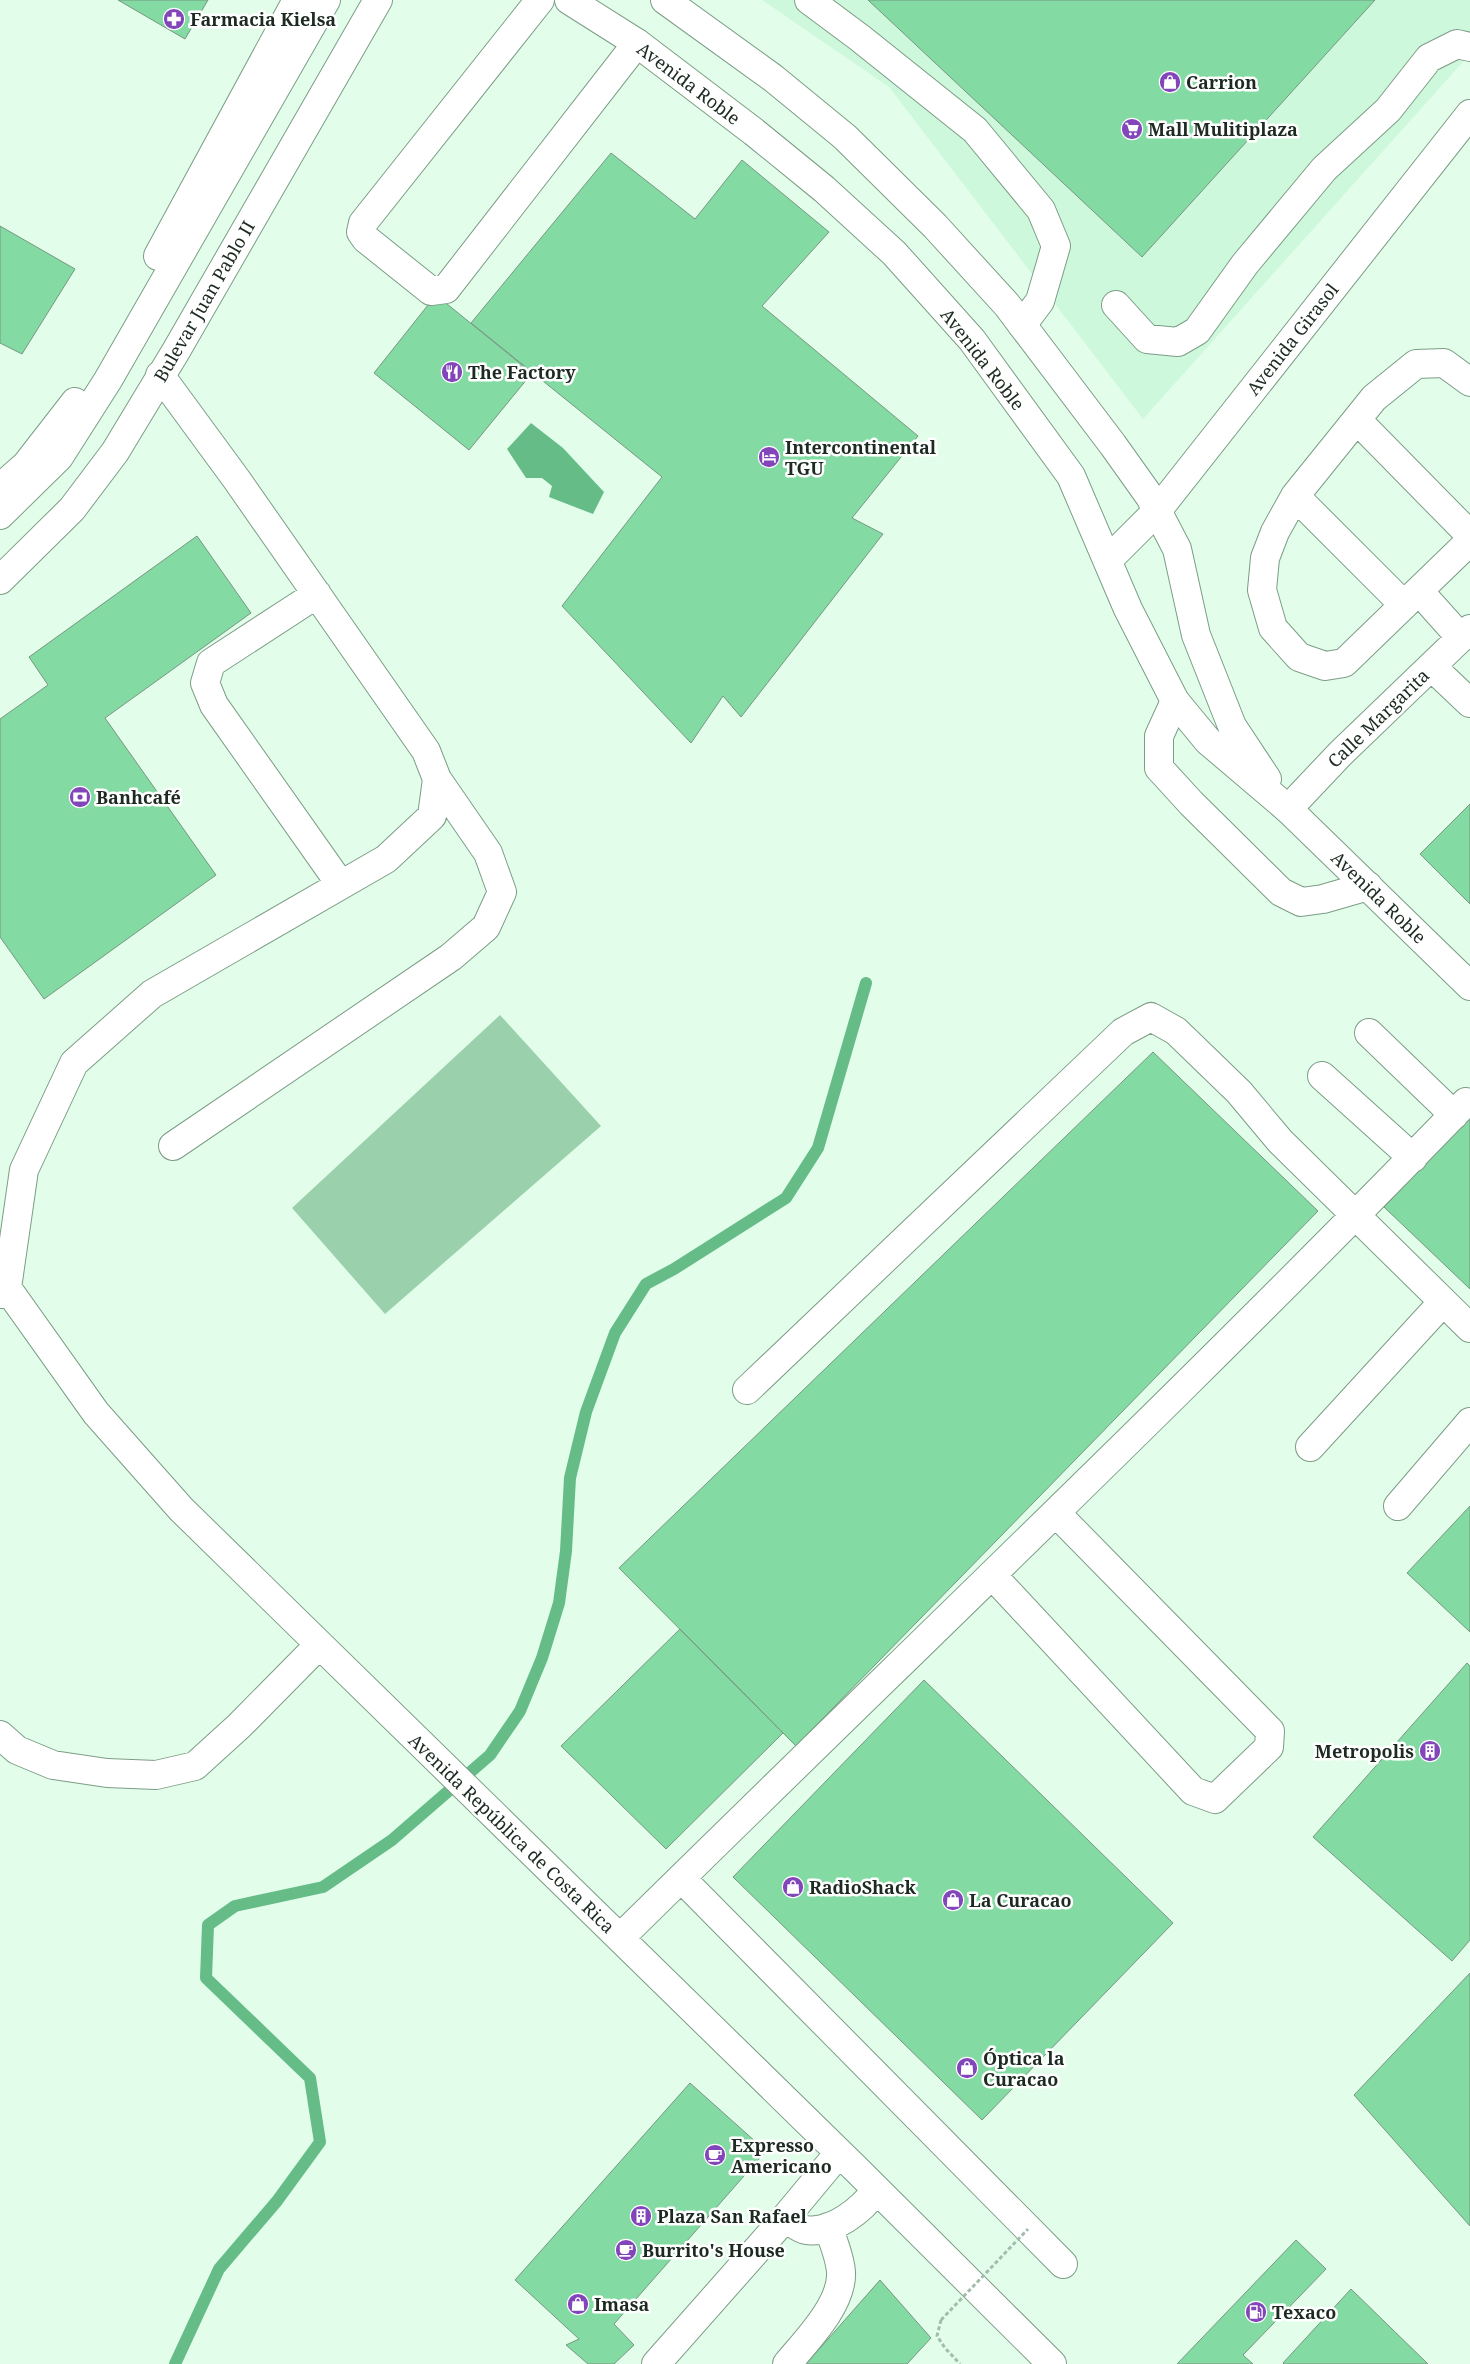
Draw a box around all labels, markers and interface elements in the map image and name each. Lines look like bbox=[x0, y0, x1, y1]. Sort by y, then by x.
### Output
pharmacy icon: Farmacia Kielsa bbox=[162, 7, 186, 31]
place label: Farmacia Kielsa bbox=[190, 7, 336, 31]
street label: Avenida Roble bbox=[633, 36, 745, 130]
shop icon: Carrion bbox=[1158, 70, 1182, 94]
place label: Carrion bbox=[1186, 70, 1257, 94]
supermarket icon: Mall Mulitiplaza bbox=[1120, 117, 1144, 141]
place label: Mall Mulitiplaza bbox=[1148, 117, 1298, 141]
street label: Bulevar Juan Pablo II bbox=[148, 216, 260, 386]
street label: Avenida Girasol bbox=[1241, 278, 1344, 400]
street label: Avenida Roble bbox=[936, 303, 1030, 415]
restaurant icon: The Factory bbox=[440, 360, 464, 384]
place label: The Factory bbox=[468, 360, 576, 384]
place label: Intercontinental TGU bbox=[785, 435, 937, 480]
hotel icon: Intercontinental TGU bbox=[757, 445, 781, 469]
street label: Calle Margarita bbox=[1322, 663, 1434, 773]
bank icon: Banhcafé bbox=[68, 785, 92, 809]
place label: Banhcafé bbox=[96, 785, 181, 809]
street label: Avenida Roble bbox=[1326, 846, 1432, 948]
street label: Avenida República de Costa Rica bbox=[404, 1728, 620, 1938]
place label: Metropolis bbox=[1315, 1739, 1414, 1763]
building icon: Metropolis bbox=[1418, 1739, 1442, 1763]
shop icon: RadioShack bbox=[781, 1875, 805, 1899]
place label: RadioShack bbox=[809, 1875, 916, 1899]
shop icon: La Curacao bbox=[941, 1888, 965, 1912]
place label: La Curacao bbox=[969, 1888, 1072, 1912]
place label: Óptica la Curacao bbox=[983, 2046, 1065, 2091]
shop icon: Óptica la Curacao bbox=[955, 2056, 979, 2080]
place label: Expresso Americano bbox=[731, 2133, 832, 2178]
cafe icon: Expresso Americano bbox=[703, 2143, 727, 2167]
building icon: Plaza San Rafael bbox=[629, 2204, 653, 2228]
place label: Plaza San Rafael bbox=[657, 2204, 808, 2228]
cafe icon: Burrito's House bbox=[614, 2238, 638, 2262]
place label: Burrito's House bbox=[642, 2238, 785, 2262]
shop icon: Imasa bbox=[566, 2292, 590, 2316]
place label: Imasa bbox=[594, 2292, 649, 2316]
fuel station icon: Texaco bbox=[1244, 2300, 1268, 2324]
place label: Texaco bbox=[1272, 2300, 1336, 2324]

